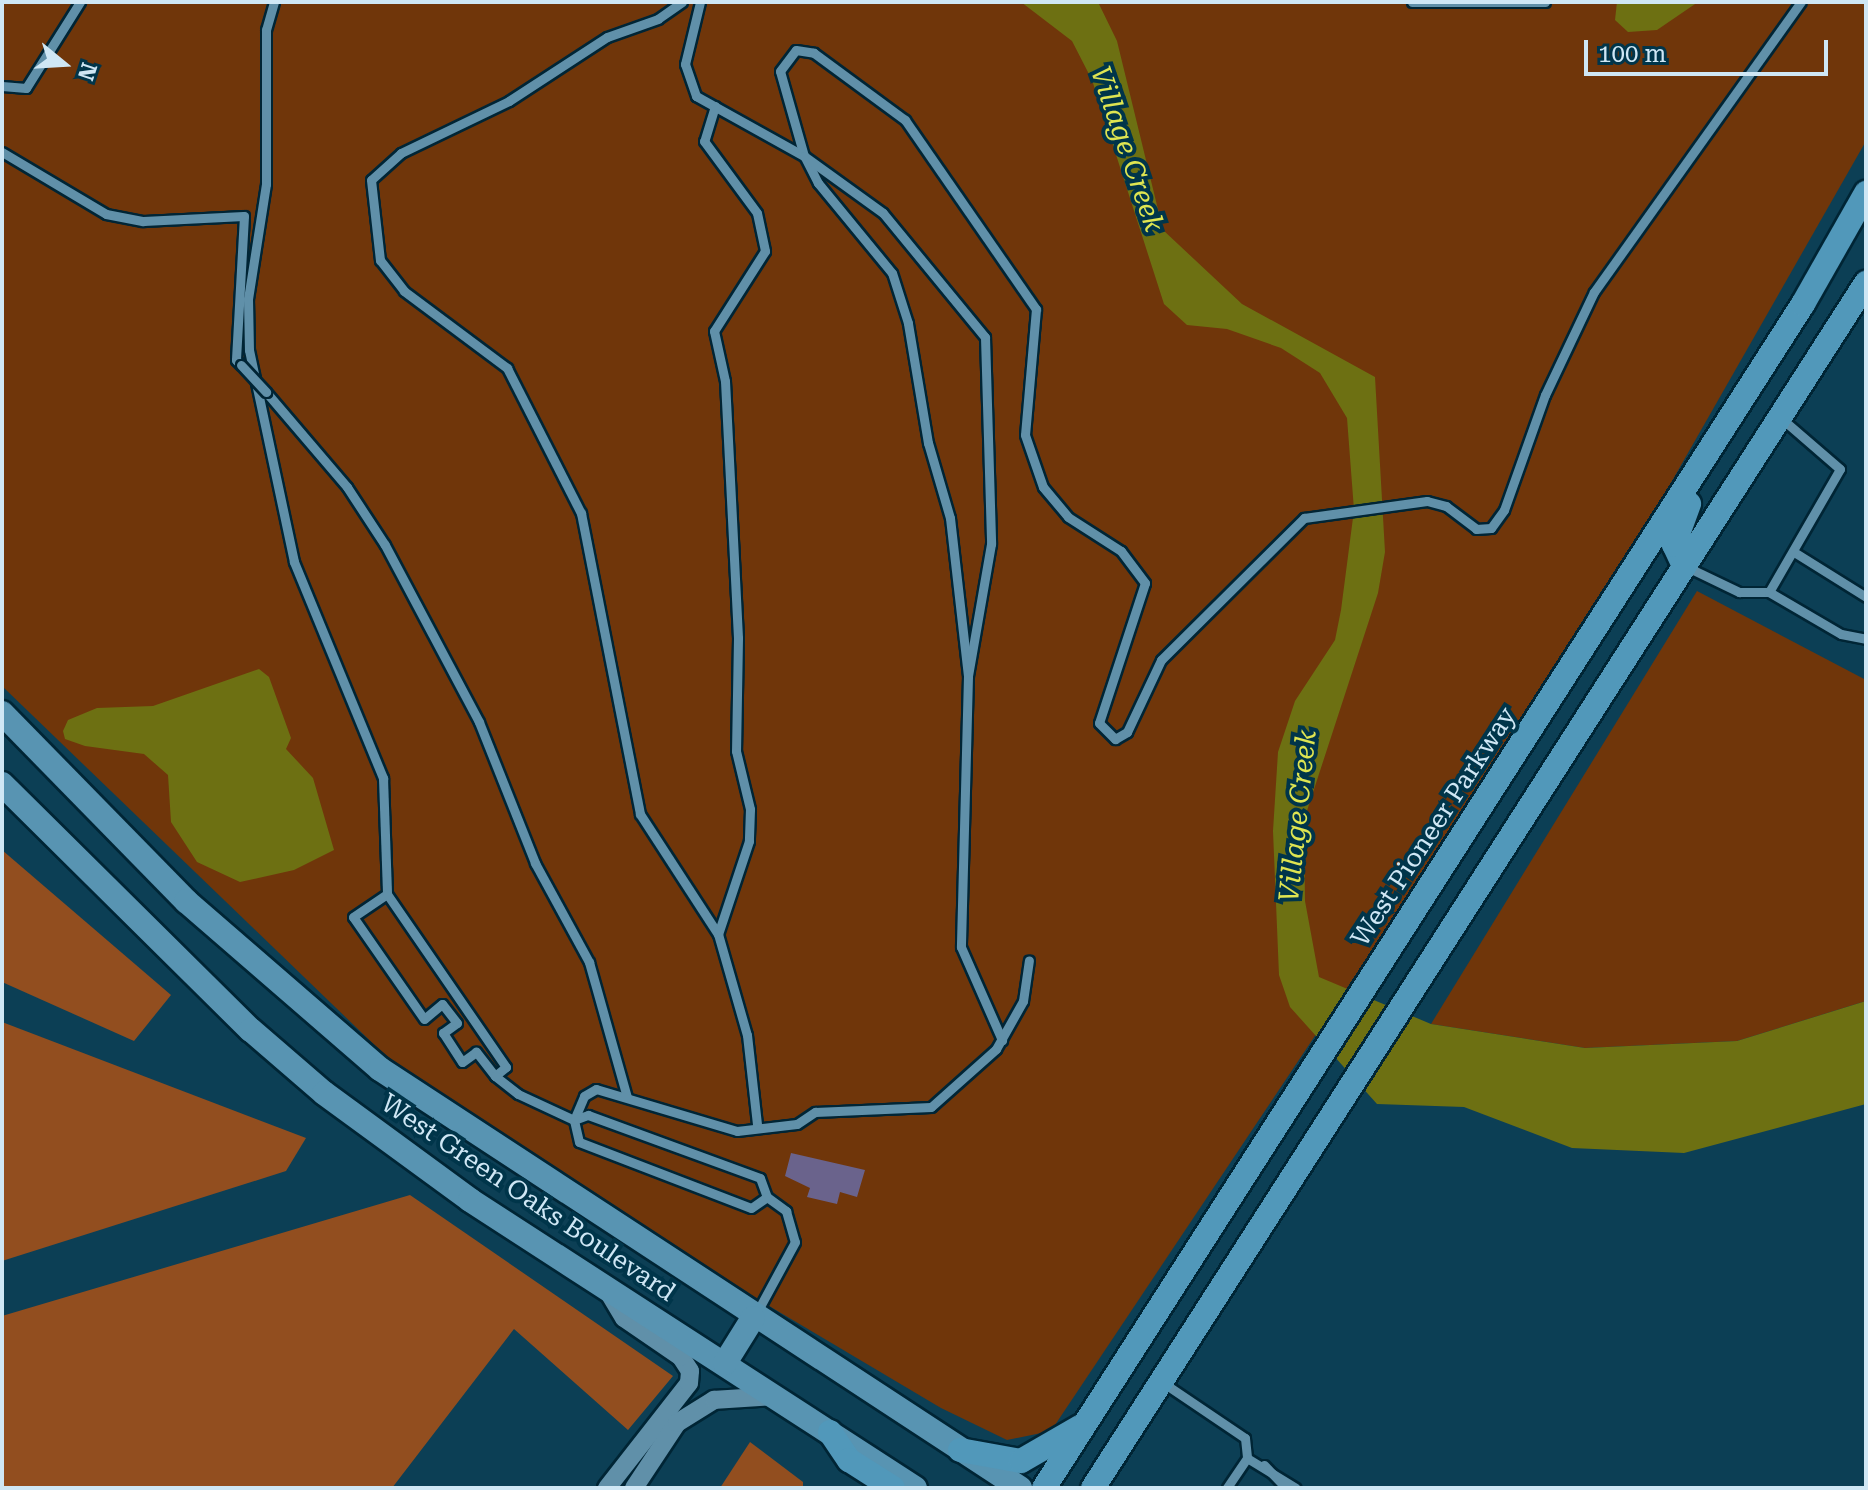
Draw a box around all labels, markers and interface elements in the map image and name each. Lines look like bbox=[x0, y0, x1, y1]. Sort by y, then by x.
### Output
north arrow bbox=[24, 24, 104, 104]
scale bar bbox=[1588, 24, 1832, 74]
text: 100 m bbox=[1598, 40, 1666, 68]
text: N bbox=[73, 60, 102, 83]
water label: Village Creek bbox=[1083, 62, 1171, 236]
street label: West Pioneer Parkway bbox=[1345, 702, 1523, 952]
water label: Village Creek bbox=[1272, 728, 1324, 904]
street label: West Green Oaks Boulevard bbox=[375, 1088, 681, 1308]

